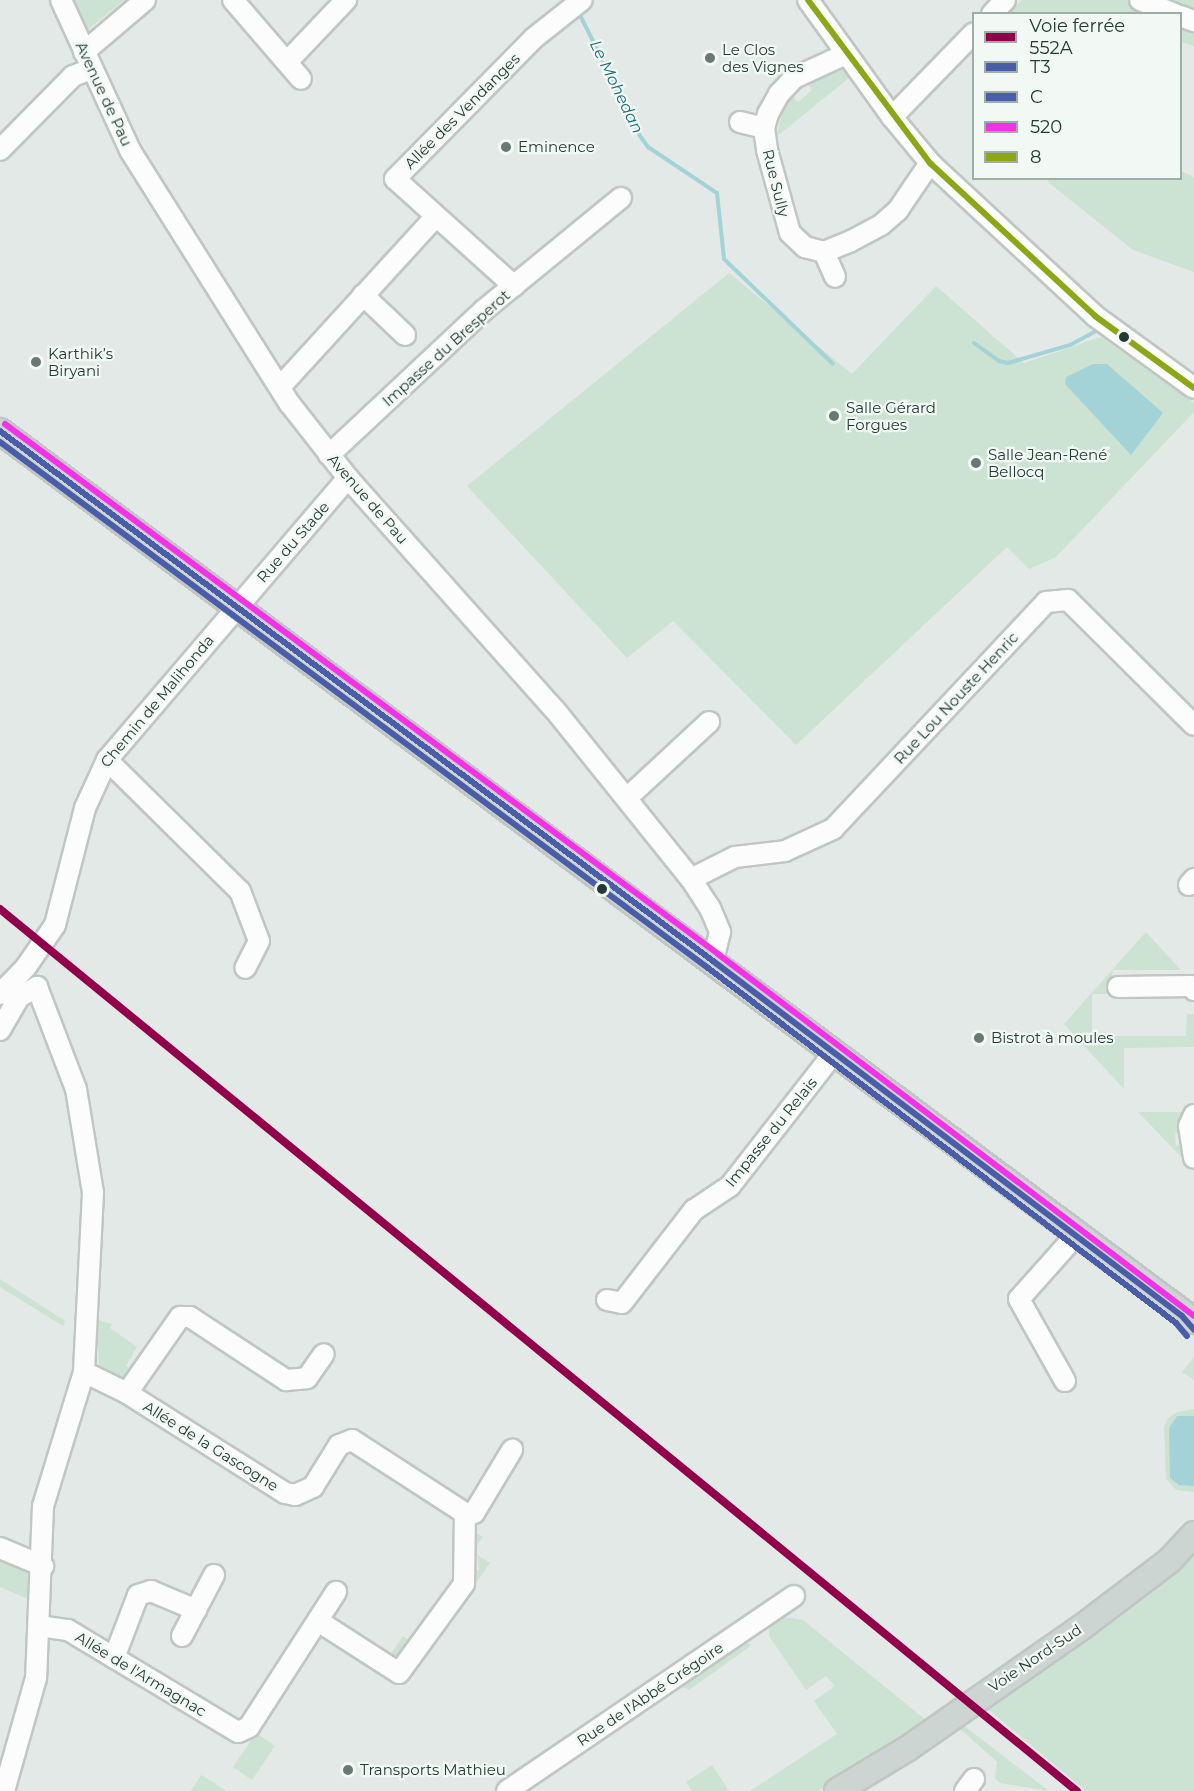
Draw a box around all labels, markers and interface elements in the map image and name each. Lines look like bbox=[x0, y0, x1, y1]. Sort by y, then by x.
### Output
legend bbox=[972, 12, 1182, 180]
text: Voie ferrée 552A bbox=[1029, 15, 1125, 59]
water label: Le Mohedan bbox=[585, 37, 647, 137]
street label: Avenue de Pau bbox=[72, 39, 136, 149]
place label: Le Clos des Vignes bbox=[722, 40, 804, 75]
street label: Allée des Vendanges bbox=[400, 49, 524, 173]
marker: Le Clos des Vignes bbox=[703, 51, 717, 65]
text: T3 bbox=[1030, 56, 1051, 78]
text: C bbox=[1030, 86, 1043, 108]
text: 520 bbox=[1030, 116, 1062, 138]
place label: Eminence bbox=[518, 138, 595, 156]
marker: Eminence bbox=[499, 140, 513, 154]
text: 8 bbox=[1030, 146, 1041, 168]
street label: Rue Sully bbox=[759, 147, 793, 219]
street label: Impasse du Bresperot bbox=[379, 286, 513, 410]
unlabelled marker bbox=[1118, 331, 1130, 343]
place label: Karthik’s Biryani bbox=[48, 344, 113, 379]
marker: Karthik’s Biryani bbox=[29, 355, 43, 369]
place label: Salle Gérard Forgues bbox=[846, 398, 936, 433]
marker: Salle Gérard Forgues bbox=[827, 409, 841, 423]
place label: Salle Jean-René Bellocq bbox=[988, 445, 1107, 480]
street label: Avenue de Pau bbox=[324, 450, 412, 548]
marker: Salle Jean-René Bellocq bbox=[969, 456, 983, 470]
street label: Rue du Stade bbox=[253, 498, 333, 586]
street label: Rue Lou Nouste Henric bbox=[890, 628, 1022, 768]
street label: Chemin de Malihonda bbox=[96, 631, 218, 771]
unlabelled marker bbox=[596, 883, 608, 895]
place label: Bistrot à moules bbox=[991, 1029, 1114, 1047]
marker: Bistrot à moules bbox=[972, 1031, 986, 1045]
street label: Impasse du Relais bbox=[721, 1074, 821, 1190]
street label: Allée de la Gascogne bbox=[140, 1397, 282, 1495]
street label: Voie Nord-Sud bbox=[985, 1620, 1085, 1696]
street label: Allée de l'Armagnac bbox=[72, 1628, 210, 1720]
street label: Rue de l'Abbé Grégoire bbox=[573, 1638, 727, 1750]
place label: Transports Mathieu bbox=[360, 1761, 506, 1779]
marker: Transports Mathieu bbox=[341, 1763, 355, 1777]

